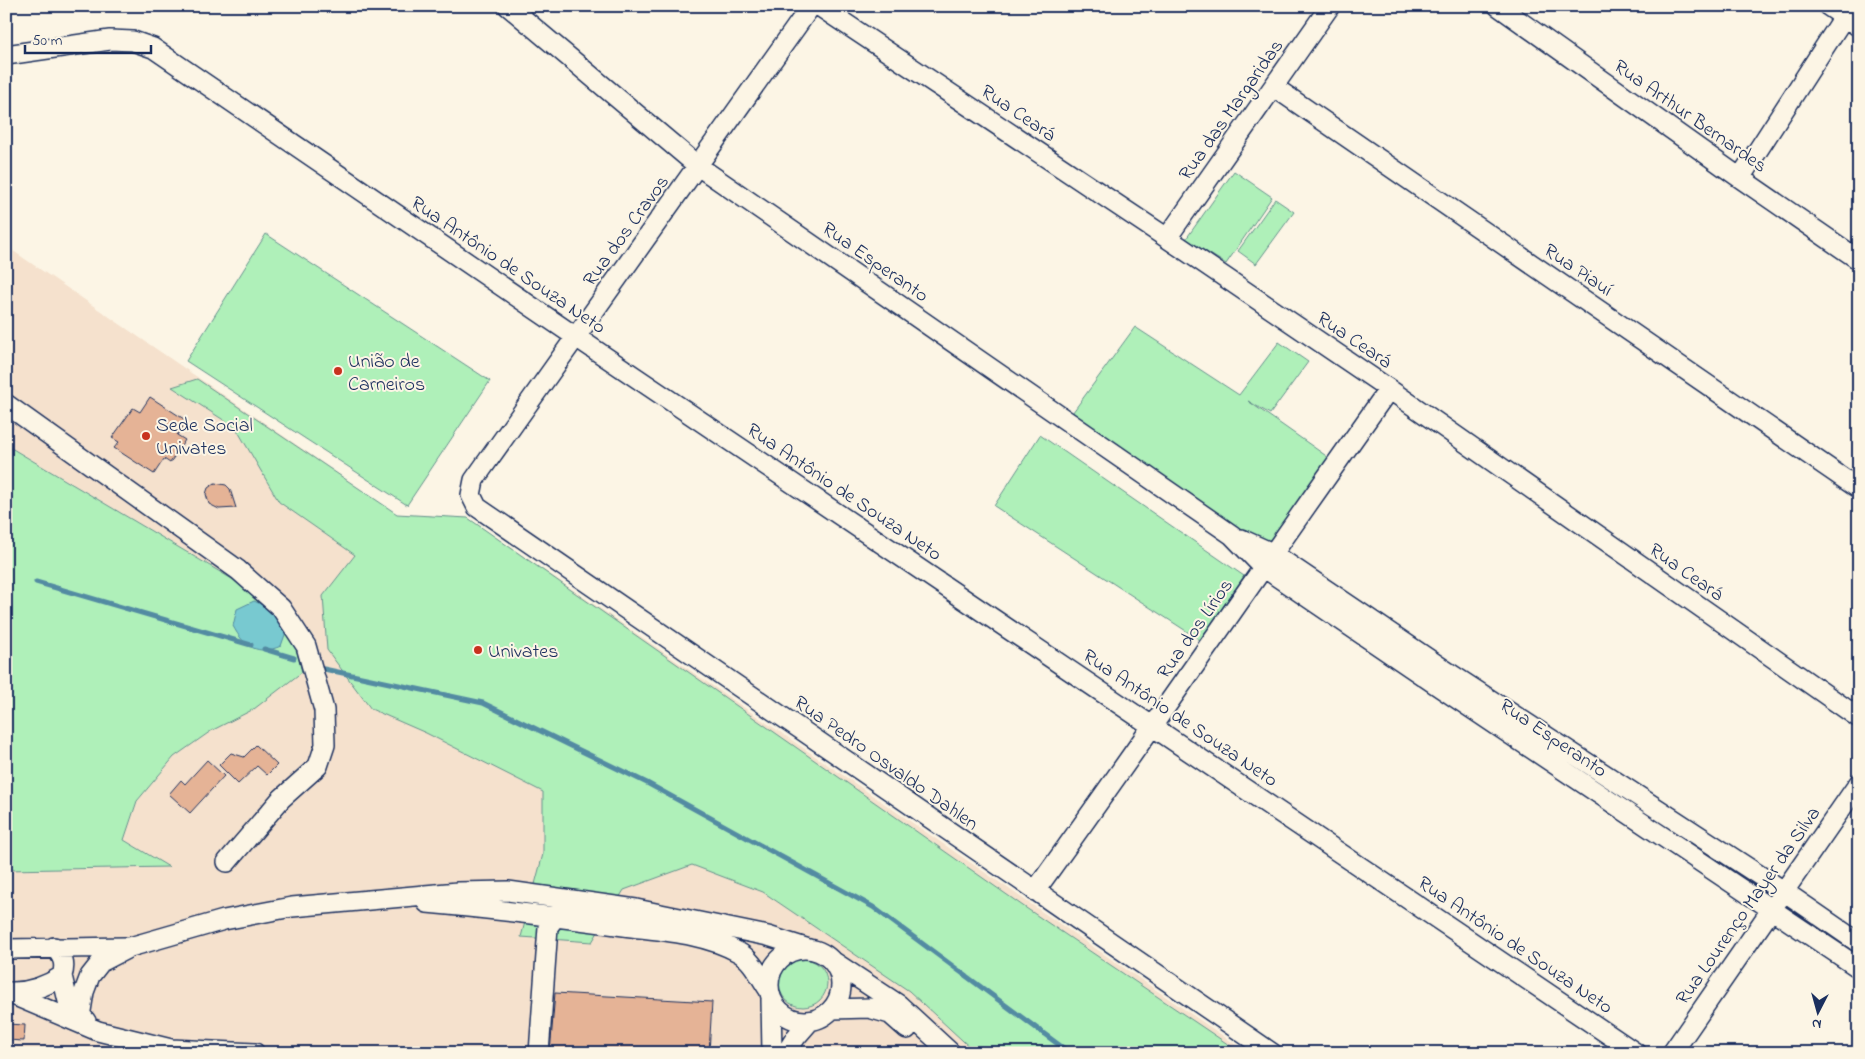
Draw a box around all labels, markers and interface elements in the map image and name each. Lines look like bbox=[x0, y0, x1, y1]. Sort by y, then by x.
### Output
scale bar bbox=[25, 22, 151, 54]
text: 50 m bbox=[32, 30, 63, 52]
street label: Rua das Margaridas bbox=[1172, 34, 1292, 187]
street label: Rua Arthur Bernardes bbox=[1607, 53, 1772, 181]
street label: Rua Ceará bbox=[974, 78, 1061, 150]
street label: Rua dos Cravos bbox=[577, 170, 677, 293]
street label: Rua Antônio de Souza Neto bbox=[404, 190, 611, 342]
street label: Rua Esperanto bbox=[815, 216, 934, 311]
street label: Rua Piauí bbox=[1537, 237, 1618, 305]
street label: Rua Ceará bbox=[1310, 305, 1397, 377]
place label: União de Carneiros bbox=[348, 348, 425, 400]
marker: União de Carneiros bbox=[332, 365, 344, 377]
place label: Sede Social Univates bbox=[156, 412, 253, 464]
street label: Rua Antônio de Souza Neto bbox=[740, 417, 947, 569]
marker: Sede Social Univates bbox=[140, 430, 152, 442]
street label: Rua Ceará bbox=[1642, 537, 1729, 609]
street label: Rua dos Lírios bbox=[1151, 573, 1241, 685]
place label: Univates bbox=[488, 638, 558, 667]
street label: Rua Antônio de Souza Neto bbox=[1076, 643, 1283, 795]
marker: Univates bbox=[472, 644, 484, 656]
street label: Rua Pedro Osvaldo Dahlen bbox=[787, 689, 984, 839]
street label: Rua Esperanto bbox=[1493, 692, 1612, 786]
street label: Rua Lourenço Mayer da Silva bbox=[1669, 801, 1829, 1012]
street label: Rua Antônio de Souza Neto bbox=[1411, 870, 1618, 1022]
north arrow bbox=[1792, 986, 1842, 1036]
text: N bbox=[1811, 1013, 1823, 1034]

